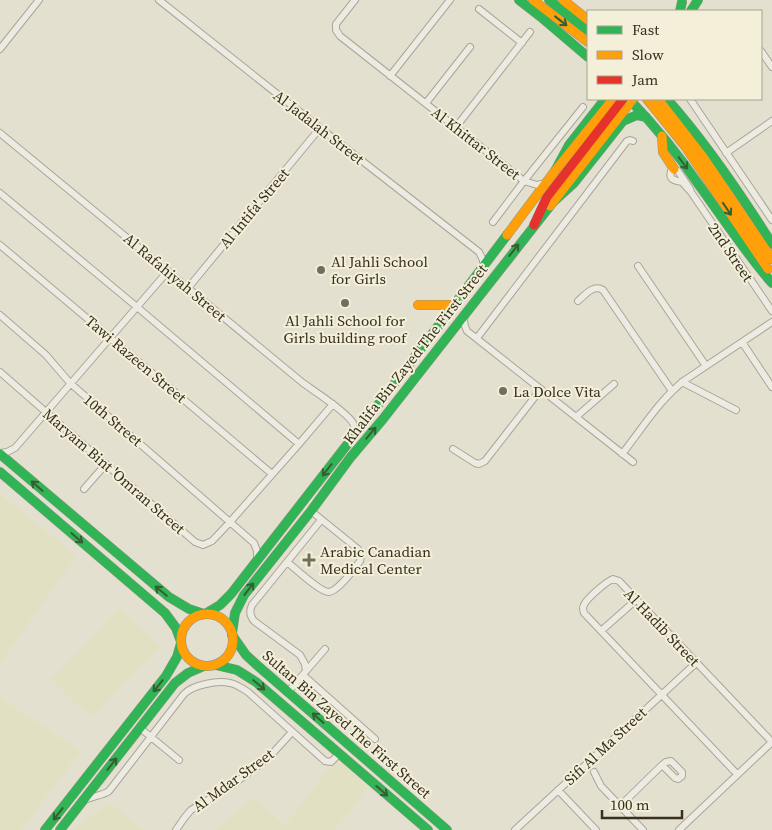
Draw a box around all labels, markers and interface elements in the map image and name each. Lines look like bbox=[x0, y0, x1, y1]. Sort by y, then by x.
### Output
legend bbox=[587, 10, 762, 100]
one-way arrow bbox=[554, 15, 567, 26]
text: Fast bbox=[632, 19, 659, 40]
text: Slow bbox=[632, 44, 664, 65]
text: Jam bbox=[631, 69, 659, 90]
street label: Al Jadalah Street bbox=[269, 85, 369, 169]
street label: Al Khittar Street bbox=[427, 102, 525, 184]
one-way arrow bbox=[678, 156, 688, 170]
street label: Al Intifa' Street bbox=[214, 163, 294, 253]
one-way arrow bbox=[722, 202, 732, 216]
street label: 2nd Street bbox=[703, 218, 759, 286]
street label: Al Rafahiyah Street bbox=[119, 228, 231, 326]
one-way arrow bbox=[509, 244, 520, 257]
place label: Al Jahli School for Girls bbox=[331, 251, 428, 289]
street label: Khalifa Bin Zayed The First Street bbox=[338, 260, 492, 448]
marker: Al Jahli School for Girls bbox=[315, 264, 327, 276]
marker: Al Jahli School for Girls building roof bbox=[339, 297, 351, 309]
street label: Tawi Razeen Street bbox=[81, 310, 191, 408]
place label: Al Jahli School for Girls building roof bbox=[284, 310, 408, 348]
place label: La Dolce Vita bbox=[513, 381, 601, 402]
marker: La Dolce Vita bbox=[497, 385, 509, 397]
street label: 10th Street bbox=[79, 389, 147, 451]
street label: Maryam Bint 'Omran Street bbox=[38, 403, 190, 539]
one-way arrow bbox=[365, 427, 377, 440]
one-way arrow bbox=[322, 463, 333, 476]
one-way arrow bbox=[31, 481, 44, 492]
one-way arrow bbox=[70, 533, 83, 544]
place label: Arabic Canadian Medical Center bbox=[320, 541, 431, 579]
marker: Arabic Canadian Medical Center bbox=[302, 553, 316, 567]
one-way arrow bbox=[244, 583, 255, 596]
street label: Al Hadib Street bbox=[619, 583, 705, 671]
one-way arrow bbox=[155, 585, 168, 596]
street label: Sultan Bin Zayed The First Street bbox=[258, 645, 436, 803]
one-way arrow bbox=[153, 679, 164, 692]
one-way arrow bbox=[252, 679, 265, 690]
street label: Sifi Al Ma Street bbox=[559, 702, 651, 790]
one-way arrow bbox=[311, 712, 324, 724]
street label: Al Mdar Street bbox=[188, 743, 278, 817]
one-way arrow bbox=[107, 757, 117, 771]
one-way arrow bbox=[376, 785, 389, 797]
scale bar bbox=[602, 788, 682, 820]
text: 100 m bbox=[610, 794, 650, 815]
one-way arrow bbox=[52, 807, 63, 820]

